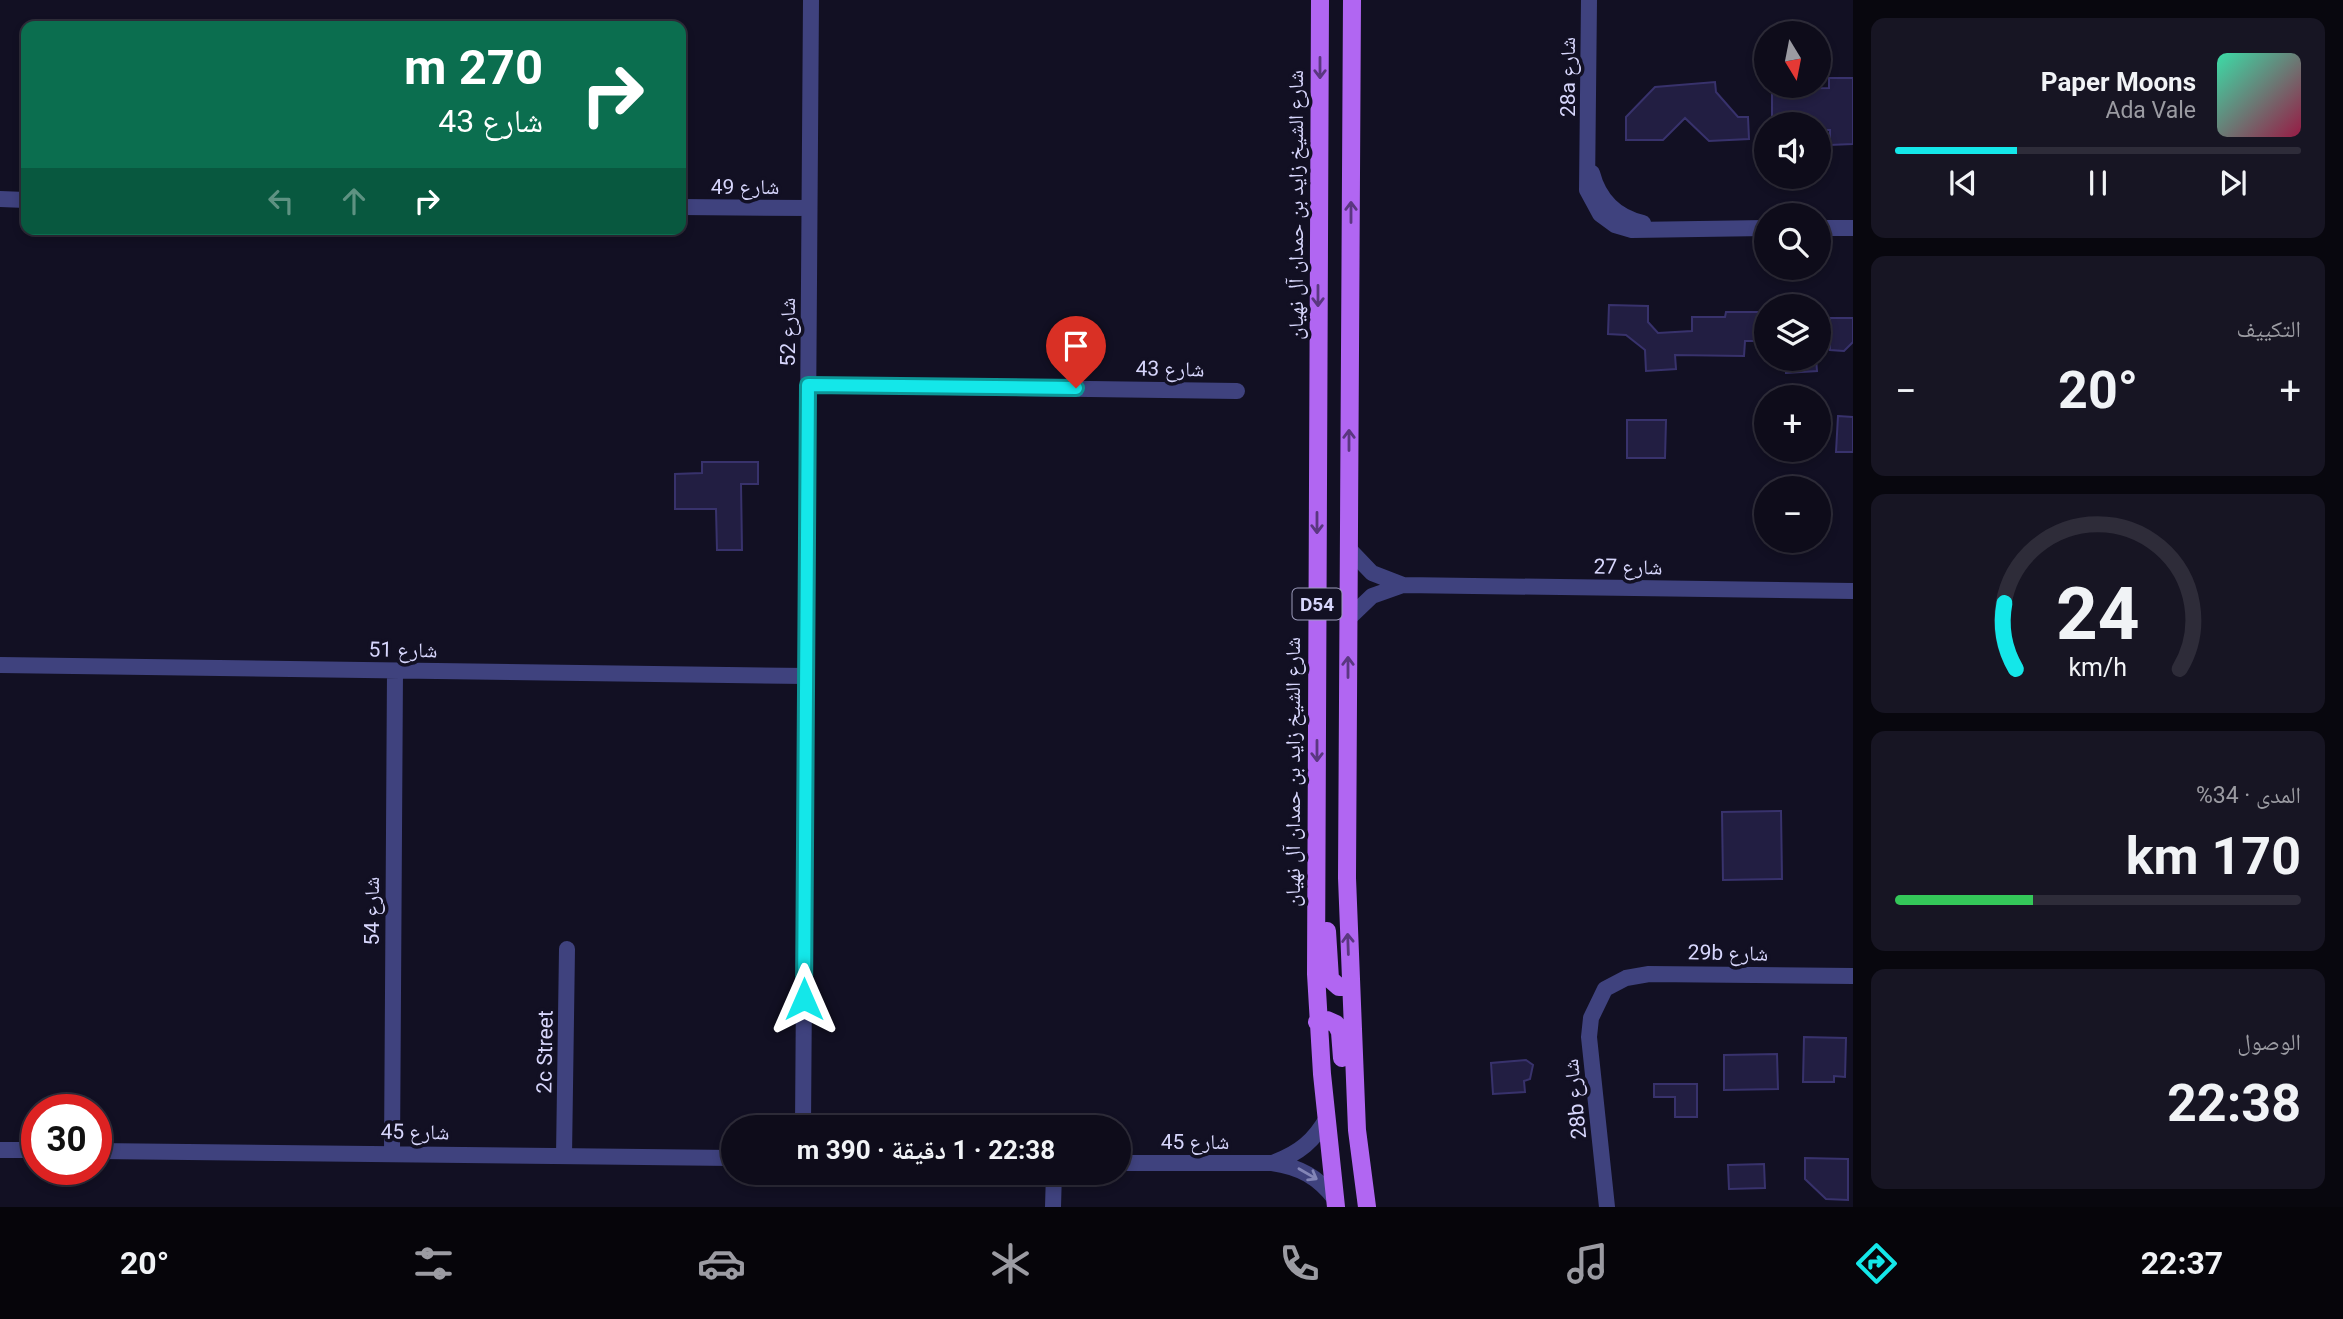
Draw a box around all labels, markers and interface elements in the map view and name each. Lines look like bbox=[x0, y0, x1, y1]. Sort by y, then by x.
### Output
north arrow bbox=[1754, 21, 1830, 98]
map controls bbox=[1754, 21, 1831, 553]
street label: 28a شارع bbox=[1556, 37, 1581, 117]
text: 270 m bbox=[404, 39, 543, 96]
icon: right bbox=[567, 49, 658, 140]
one-way arrow bbox=[1313, 56, 1327, 79]
text: Paper Moons bbox=[2041, 67, 2196, 97]
street label: شارع الشيخ زايد بن حمدان آل نهيان bbox=[1284, 70, 1309, 340]
text: Ada Vale bbox=[2105, 97, 2196, 124]
text: شارع 43 bbox=[438, 102, 543, 140]
button: sound bbox=[1754, 112, 1831, 189]
icon: previous bbox=[1944, 164, 1982, 202]
icon: pause bbox=[2079, 164, 2117, 202]
icon: next bbox=[2214, 164, 2252, 202]
street label: شارع 49 bbox=[711, 175, 779, 200]
icon: left bbox=[262, 182, 300, 220]
icon: ahead bbox=[335, 182, 373, 220]
icon: right bbox=[408, 182, 446, 220]
one-way arrow bbox=[1344, 201, 1358, 224]
button: search bbox=[1754, 203, 1831, 280]
one-way arrow bbox=[1311, 284, 1325, 307]
button: layers bbox=[1754, 294, 1831, 371]
street label: شارع 52 bbox=[776, 298, 801, 366]
pin bbox=[1046, 316, 1106, 388]
text: التكييف bbox=[2236, 316, 2301, 343]
icon: arrive bbox=[1057, 327, 1095, 365]
street label: شارع 43 bbox=[1135, 356, 1205, 383]
text: 20° bbox=[2058, 360, 2138, 421]
text: − bbox=[1895, 369, 1917, 413]
text: + bbox=[2279, 369, 2301, 413]
button: + bbox=[1754, 385, 1831, 462]
one-way arrow bbox=[1342, 428, 1356, 451]
button: − bbox=[1754, 476, 1831, 553]
one-way arrow bbox=[1310, 511, 1324, 534]
street label: شارع 27 bbox=[1593, 554, 1663, 581]
text: 24 bbox=[2056, 572, 2140, 658]
road number: D54 bbox=[1292, 589, 1342, 620]
street label: شارع 51 bbox=[368, 637, 438, 664]
street label: شارع الشيخ زايد بن حمدان آل نهيان bbox=[1281, 637, 1306, 907]
text: km/h bbox=[2069, 653, 2127, 682]
one-way arrow bbox=[1341, 656, 1354, 679]
one-way arrow bbox=[1310, 739, 1324, 762]
text: المدى · 34% bbox=[2196, 782, 2301, 809]
text: 170 km bbox=[2126, 826, 2301, 887]
street label: شارع 54 bbox=[360, 877, 385, 945]
one-way arrow bbox=[1341, 932, 1354, 955]
street label: 29b شارع bbox=[1688, 940, 1768, 967]
position arrow bbox=[767, 962, 841, 1036]
street label: 2c Street bbox=[532, 1010, 558, 1094]
text: الوصول bbox=[2237, 1029, 2301, 1056]
street label: 28b شارع bbox=[1559, 1058, 1592, 1140]
text: 22:38 bbox=[2167, 1073, 2301, 1134]
speed limit sign: 30 bbox=[21, 1094, 112, 1185]
street label: شارع 45 bbox=[380, 1119, 450, 1146]
street label: شارع 45 bbox=[1161, 1130, 1229, 1155]
text: 22:38 · 1 دقيقة · 390 m bbox=[797, 1135, 1055, 1165]
one-way arrow bbox=[1297, 1167, 1317, 1181]
icon: filters bbox=[409, 1239, 458, 1288]
icon: car bbox=[697, 1239, 746, 1288]
icon: climate bbox=[986, 1239, 1035, 1288]
icon: phone bbox=[1275, 1239, 1324, 1288]
icon: music bbox=[1563, 1239, 1612, 1288]
icon: directions bbox=[1852, 1239, 1901, 1288]
text: 20° bbox=[120, 1244, 169, 1282]
text: 22:37 bbox=[2141, 1244, 2223, 1282]

